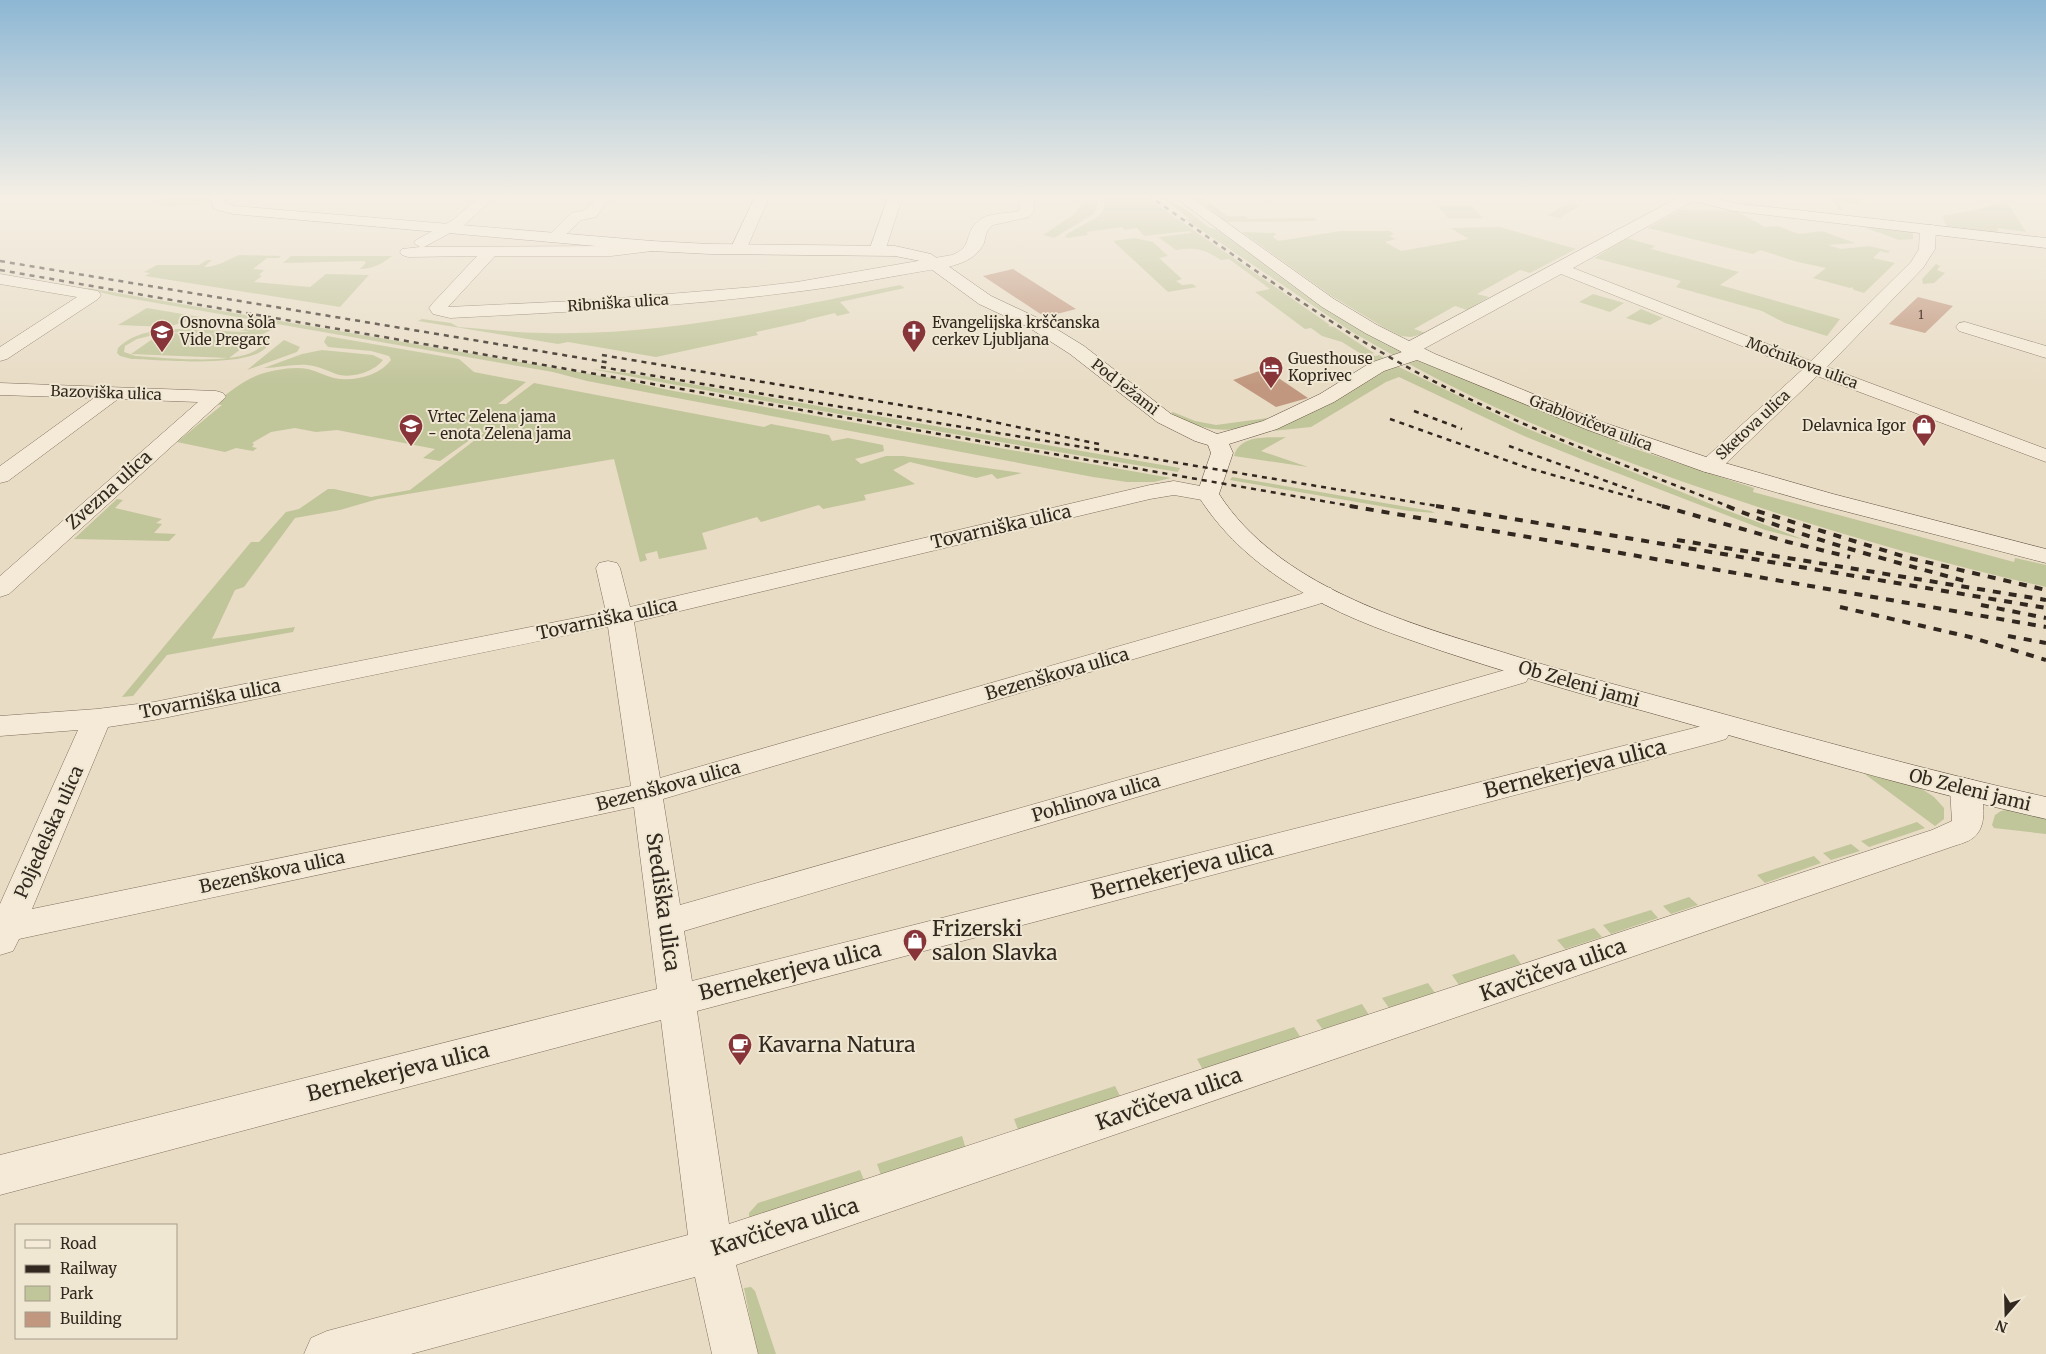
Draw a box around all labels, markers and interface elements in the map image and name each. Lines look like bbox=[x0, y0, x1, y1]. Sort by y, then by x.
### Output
street label: Ribniška ulica bbox=[567, 289, 669, 316]
house number: 1 bbox=[1918, 307, 1924, 322]
place label: Osnovna šola Vide Pregarc bbox=[179, 313, 276, 349]
place label: Evangelijska krščanska cerkev Ljubljana bbox=[932, 313, 1100, 349]
school or university icon: Osnovna šola Vide Pregarc bbox=[149, 319, 175, 353]
church icon: Evangelijska krščanska cerkev Ljubljana bbox=[901, 319, 927, 353]
street label: Močnikova ulica bbox=[1743, 332, 1861, 393]
place label: Guesthouse Koprivec bbox=[1288, 349, 1373, 385]
street label: Pod Ježami bbox=[1088, 354, 1163, 419]
hotel icon: Guesthouse Koprivec bbox=[1258, 355, 1284, 389]
street label: Bazoviška ulica bbox=[50, 381, 162, 404]
street label: Sketova ulica bbox=[1712, 385, 1794, 464]
street label: Grablovičeva ulica bbox=[1527, 390, 1655, 455]
place label: Vrtec Zelena jama - enota Zelena jama bbox=[427, 407, 571, 443]
school or university icon: Vrtec Zelena jama - enota Zelena jama bbox=[398, 413, 424, 447]
shop icon: Delavnica Igor bbox=[1911, 413, 1937, 447]
place label: Delavnica Igor bbox=[1802, 416, 1906, 435]
street label: Zvezna ulica bbox=[61, 445, 157, 534]
street label: Tovarniška ulica bbox=[929, 499, 1074, 554]
street label: Tovarniška ulica bbox=[534, 592, 680, 645]
street label: Bezenškova ulica bbox=[982, 642, 1132, 705]
street label: Ob Zeleni jami bbox=[1516, 655, 1643, 712]
street label: Tovarniška ulica bbox=[137, 673, 283, 723]
street label: Bernekerjeva ulica bbox=[1481, 733, 1669, 804]
street label: Bezenškova ulica bbox=[593, 755, 743, 816]
street label: Poljedelska ulica bbox=[9, 761, 88, 902]
street label: Ob Zeleni jami bbox=[1907, 763, 2034, 816]
street label: Pohlinova ulica bbox=[1029, 768, 1163, 827]
street label: Središka ulica bbox=[640, 831, 687, 973]
street label: Bernekerjeva ulica bbox=[1088, 834, 1276, 905]
street label: Bezenškova ulica bbox=[197, 845, 347, 898]
place label: Frizerski salon Slavka bbox=[932, 915, 1058, 966]
shop icon: Frizerski salon Slavka bbox=[902, 928, 928, 962]
street label: Kavčičeva ulica bbox=[1476, 932, 1629, 1007]
street label: Bernekerjeva ulica bbox=[696, 935, 884, 1006]
place label: Kavarna Natura bbox=[758, 1031, 916, 1058]
cafe icon: Kavarna Natura bbox=[727, 1032, 753, 1066]
street label: Bernekerjeva ulica bbox=[304, 1036, 492, 1107]
street label: Kavčičeva ulica bbox=[1092, 1061, 1245, 1136]
street label: Kavčičeva ulica bbox=[708, 1191, 862, 1262]
legend bbox=[15, 1224, 178, 1339]
text: Road bbox=[60, 1234, 96, 1253]
text: Railway bbox=[60, 1259, 117, 1278]
text: Park bbox=[60, 1284, 94, 1303]
north arrow bbox=[1981, 1289, 2031, 1339]
text: Building bbox=[60, 1309, 122, 1328]
text: N bbox=[1993, 1316, 2010, 1337]

